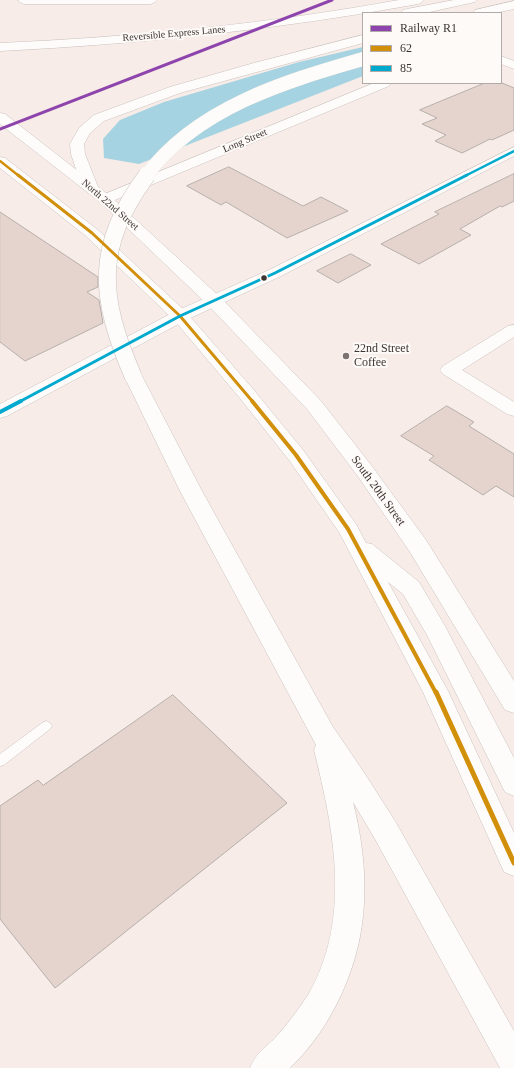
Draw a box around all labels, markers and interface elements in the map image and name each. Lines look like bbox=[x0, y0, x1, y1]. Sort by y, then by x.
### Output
legend bbox=[362, 12, 502, 84]
text: Railway R1 bbox=[400, 21, 457, 35]
street label: Reversible Express Lanes bbox=[122, 24, 226, 44]
text: 62 bbox=[400, 41, 412, 55]
text: 85 bbox=[400, 61, 412, 75]
street label: Long Street bbox=[221, 126, 269, 156]
street label: North 22nd Street bbox=[79, 177, 141, 233]
unlabelled marker bbox=[259, 273, 269, 283]
place label: 22nd Street Coffee bbox=[354, 342, 409, 370]
marker: 22nd Street Coffee bbox=[341, 351, 351, 361]
street label: South 20th Street bbox=[348, 453, 408, 529]

